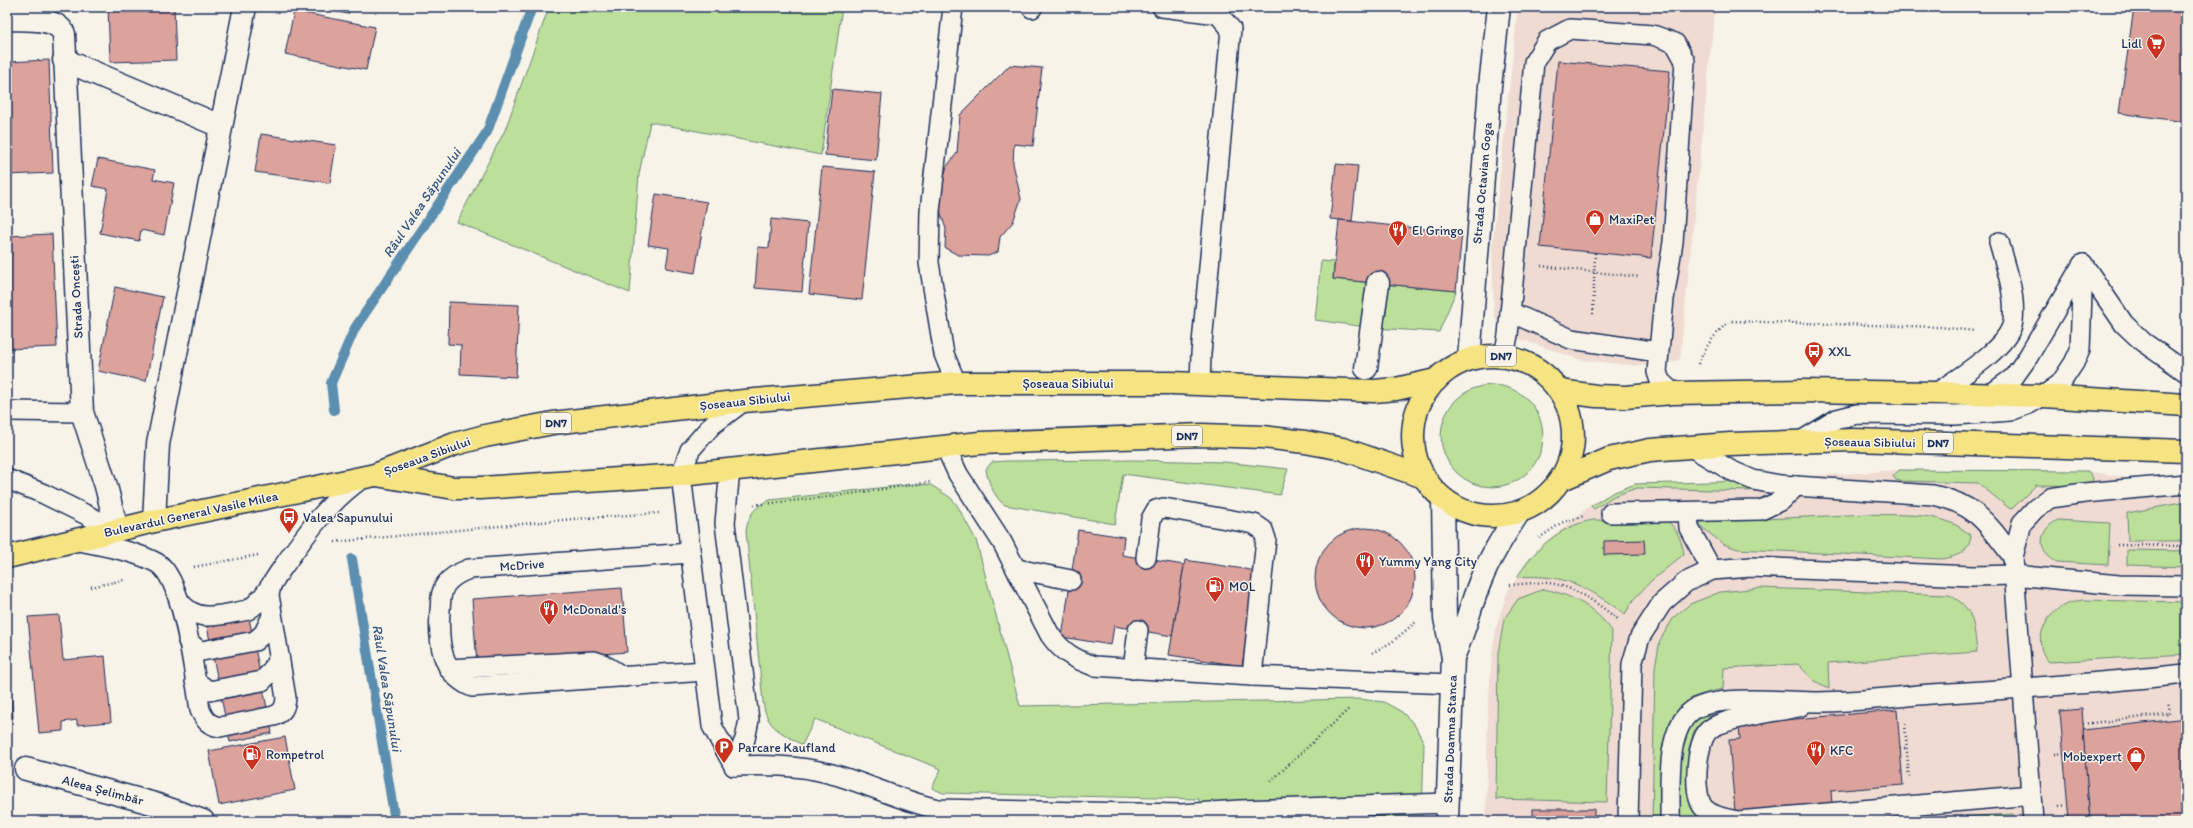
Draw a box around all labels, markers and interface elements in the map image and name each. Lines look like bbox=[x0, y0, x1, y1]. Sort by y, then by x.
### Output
supermarket icon: Lidl bbox=[2145, 32, 2167, 60]
place label: Lidl bbox=[2121, 36, 2142, 51]
street label: Strada Octavian Goga bbox=[1469, 121, 1495, 245]
water label: Râul Valea Săpunului bbox=[379, 144, 466, 261]
shop icon: MaxiPet bbox=[1584, 208, 1606, 236]
place label: MaxiPet bbox=[1609, 212, 1654, 227]
restaurant icon: El Gringo bbox=[1387, 219, 1409, 247]
place label: El Gringo bbox=[1412, 223, 1464, 238]
street label: Strada Oncești bbox=[66, 255, 86, 339]
bus stop icon: XXL bbox=[1803, 340, 1825, 368]
place label: XXL bbox=[1828, 344, 1851, 359]
road number: DN7 bbox=[1486, 346, 1516, 366]
street label: Șoseaua Sibiului bbox=[1022, 376, 1114, 391]
street label: Șoseaua Sibiului bbox=[699, 389, 791, 413]
road number: DN7 bbox=[541, 413, 571, 433]
road number: DN7 bbox=[1172, 426, 1202, 446]
street label: Șoseaua Sibiului bbox=[382, 433, 472, 479]
road number: DN7 bbox=[1923, 433, 1953, 453]
street label: Șoseaua Sibiului bbox=[1824, 434, 1916, 450]
street label: Bulevardul General Vasile Milea bbox=[102, 488, 280, 540]
bus stop icon: Valea Sapunului bbox=[278, 506, 300, 534]
place label: Valea Sapunului bbox=[303, 510, 393, 525]
restaurant icon: Yummy Yang City bbox=[1354, 550, 1376, 578]
place label: Yummy Yang City bbox=[1379, 554, 1477, 569]
street label: McDrive bbox=[499, 556, 545, 574]
fuel station icon: MOL bbox=[1204, 575, 1226, 603]
place label: MOL bbox=[1229, 579, 1256, 594]
restaurant icon: McDonald's bbox=[538, 598, 560, 626]
place label: McDonald's bbox=[563, 602, 627, 617]
water label: Râul Valea Săpunului bbox=[369, 623, 406, 754]
street label: Strada Doamna Stanca bbox=[1440, 674, 1460, 803]
parking icon: Parcare Kaufland bbox=[713, 736, 735, 764]
restaurant icon: KFC bbox=[1805, 739, 1827, 767]
place label: Parcare Kaufland bbox=[738, 740, 836, 755]
fuel station icon: Rompetrol bbox=[241, 743, 263, 771]
place label: KFC bbox=[1830, 743, 1853, 758]
shop icon: Mobexpert bbox=[2125, 745, 2147, 773]
place label: Rompetrol bbox=[266, 747, 325, 762]
place label: Mobexpert bbox=[2063, 749, 2122, 764]
street label: Aleea Șelimbăr bbox=[61, 772, 146, 808]

